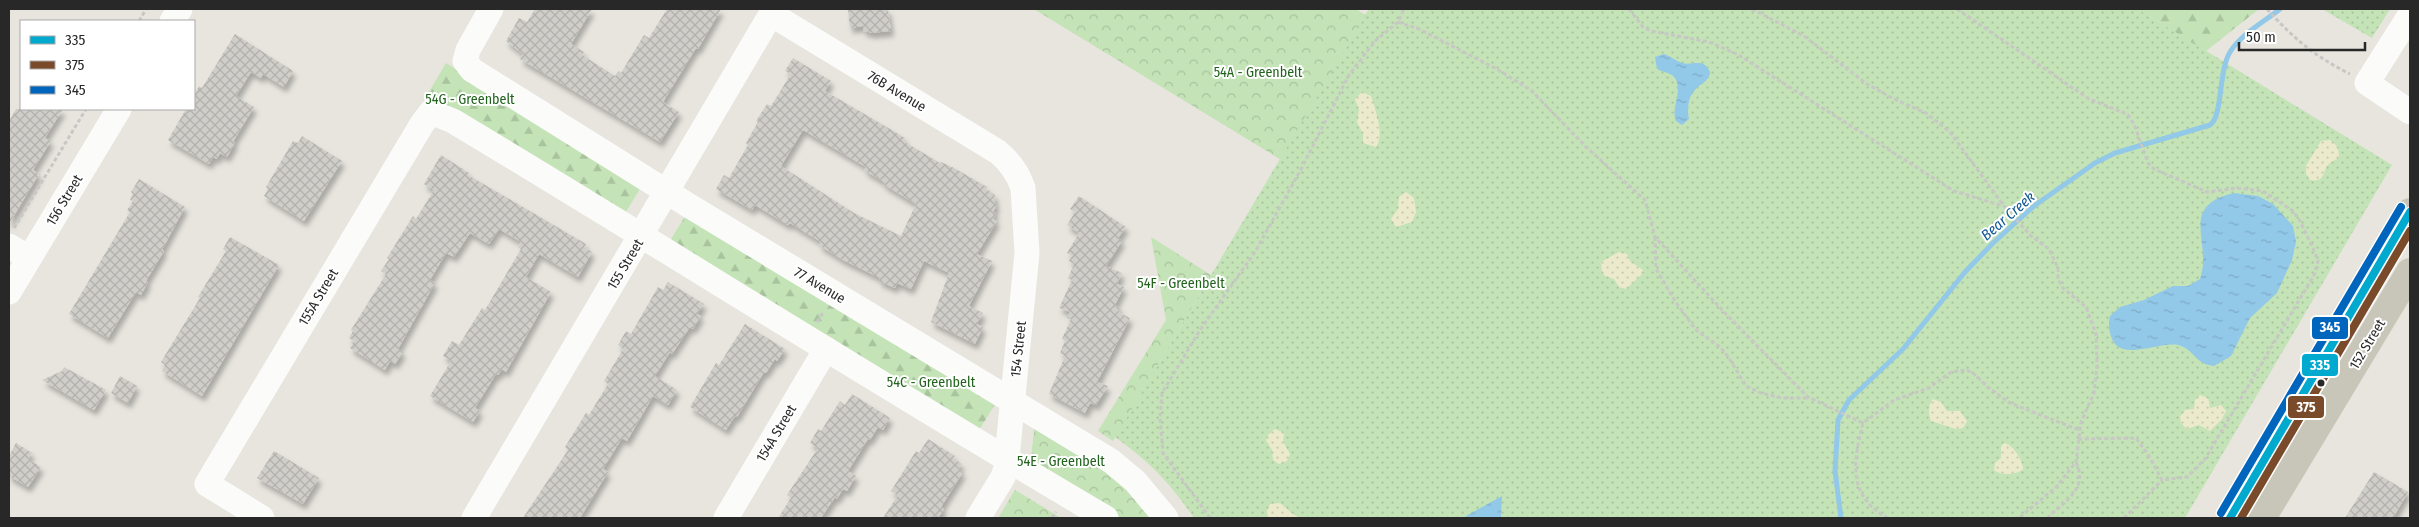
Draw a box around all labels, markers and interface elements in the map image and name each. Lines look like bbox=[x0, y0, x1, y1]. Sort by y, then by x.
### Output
legend bbox=[20, 20, 195, 110]
scale bar bbox=[2239, 20, 2365, 52]
text: 50 m bbox=[2246, 28, 2276, 46]
text: 335 bbox=[65, 31, 86, 49]
text: 375 bbox=[65, 56, 85, 74]
park label: 54A - Greenbelt bbox=[1214, 64, 1303, 81]
street label: 76B Avenue bbox=[864, 67, 929, 116]
text: 345 bbox=[65, 81, 86, 99]
park label: 54G - Greenbelt bbox=[425, 91, 515, 108]
street label: 156 Street bbox=[43, 171, 86, 229]
water label: Bear Creek bbox=[1977, 187, 2039, 244]
street label: 155 Street bbox=[604, 236, 647, 293]
street label: 77 Avenue bbox=[791, 264, 849, 307]
street label: 155A Street bbox=[295, 265, 342, 329]
park label: 54F - Greenbelt bbox=[1137, 275, 1225, 292]
line badge: 345 bbox=[2311, 316, 2349, 340]
street label: 152 Street bbox=[2346, 316, 2389, 372]
text: 345 bbox=[2319, 319, 2340, 336]
street label: 154 Street bbox=[1007, 320, 1030, 378]
line badge: 335 bbox=[2301, 353, 2339, 377]
text: 335 bbox=[2309, 357, 2330, 374]
park label: 54C - Greenbelt bbox=[887, 374, 976, 391]
unlabelled marker bbox=[2316, 378, 2326, 388]
line badge: 375 bbox=[2287, 395, 2325, 419]
text: 375 bbox=[2295, 399, 2316, 416]
street label: 154A Street bbox=[753, 401, 800, 465]
park label: 54E - Greenbelt bbox=[1017, 453, 1105, 470]

